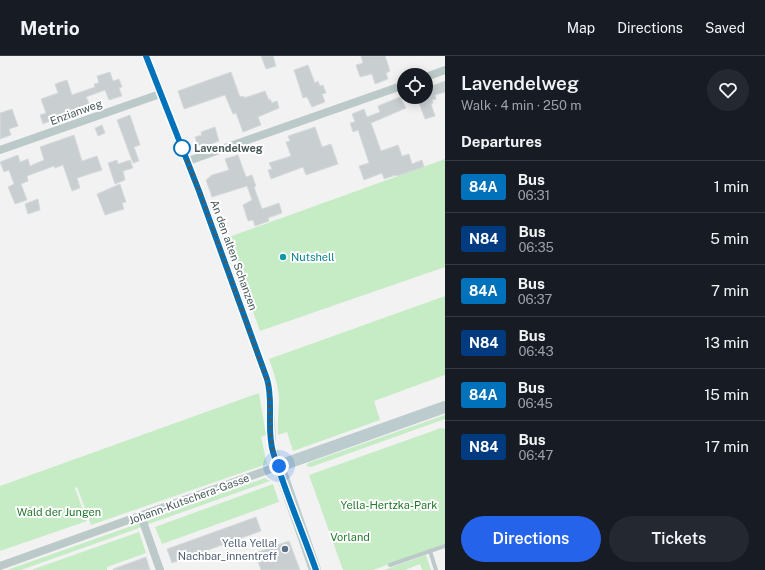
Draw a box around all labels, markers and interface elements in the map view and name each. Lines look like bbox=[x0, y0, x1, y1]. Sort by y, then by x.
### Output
text: Metrio bbox=[20, 17, 80, 39]
text: Map bbox=[567, 20, 595, 36]
text: Directions bbox=[617, 20, 683, 36]
text: Saved bbox=[705, 20, 745, 36]
map controls bbox=[397, 68, 433, 104]
button: locate bbox=[397, 68, 433, 104]
button: heart bbox=[707, 69, 749, 111]
text: Lavendelweg bbox=[461, 72, 579, 94]
street label: Enzianweg bbox=[48, 97, 104, 127]
text: Walk · 4 min · 250 m bbox=[461, 98, 581, 113]
text: Departures bbox=[461, 133, 542, 150]
marker: Lavendelweg bbox=[173, 139, 191, 157]
place label: Lavendelweg bbox=[194, 142, 263, 154]
text: Bus bbox=[518, 171, 545, 188]
text: 1 min bbox=[714, 178, 749, 195]
text: 84A bbox=[469, 179, 498, 195]
text: 06:31 bbox=[518, 188, 550, 203]
street label: An den alten Schanzen bbox=[208, 198, 260, 312]
text: Bus bbox=[518, 223, 546, 240]
text: 5 min bbox=[710, 230, 749, 247]
text: N84 bbox=[469, 231, 498, 247]
text: 06:35 bbox=[518, 240, 554, 255]
place label: Nutshell bbox=[291, 251, 335, 263]
marker: Nutshell bbox=[278, 252, 288, 262]
text: Bus bbox=[518, 275, 545, 292]
text: 7 min bbox=[711, 282, 749, 299]
text: 84A bbox=[469, 283, 498, 299]
text: 06:37 bbox=[518, 292, 552, 307]
text: Bus bbox=[518, 327, 546, 344]
text: 13 min bbox=[704, 334, 749, 351]
text: N84 bbox=[469, 335, 498, 351]
text: 06:43 bbox=[518, 344, 554, 359]
text: Bus bbox=[518, 379, 545, 396]
text: 15 min bbox=[704, 386, 749, 403]
text: 84A bbox=[469, 387, 498, 403]
text: 06:45 bbox=[518, 396, 553, 411]
text: Bus bbox=[518, 431, 546, 448]
text: 17 min bbox=[705, 438, 749, 455]
text: N84 bbox=[469, 439, 498, 455]
text: 06:47 bbox=[518, 448, 553, 463]
your location bbox=[269, 456, 289, 476]
street label: Johann-Kutschera-Gasse bbox=[127, 472, 251, 526]
park label: Yella-Hertzka-Park bbox=[341, 499, 437, 511]
park label: Wald der Jungen bbox=[17, 506, 101, 518]
button: Directions bbox=[461, 516, 601, 562]
button: Tickets bbox=[609, 516, 749, 562]
park label: Vorland bbox=[330, 531, 370, 543]
place label: Yella Yella! Nachbar_innentreff bbox=[178, 537, 278, 562]
marker: Yella Yella! Nachbar_innentreff bbox=[280, 544, 290, 554]

